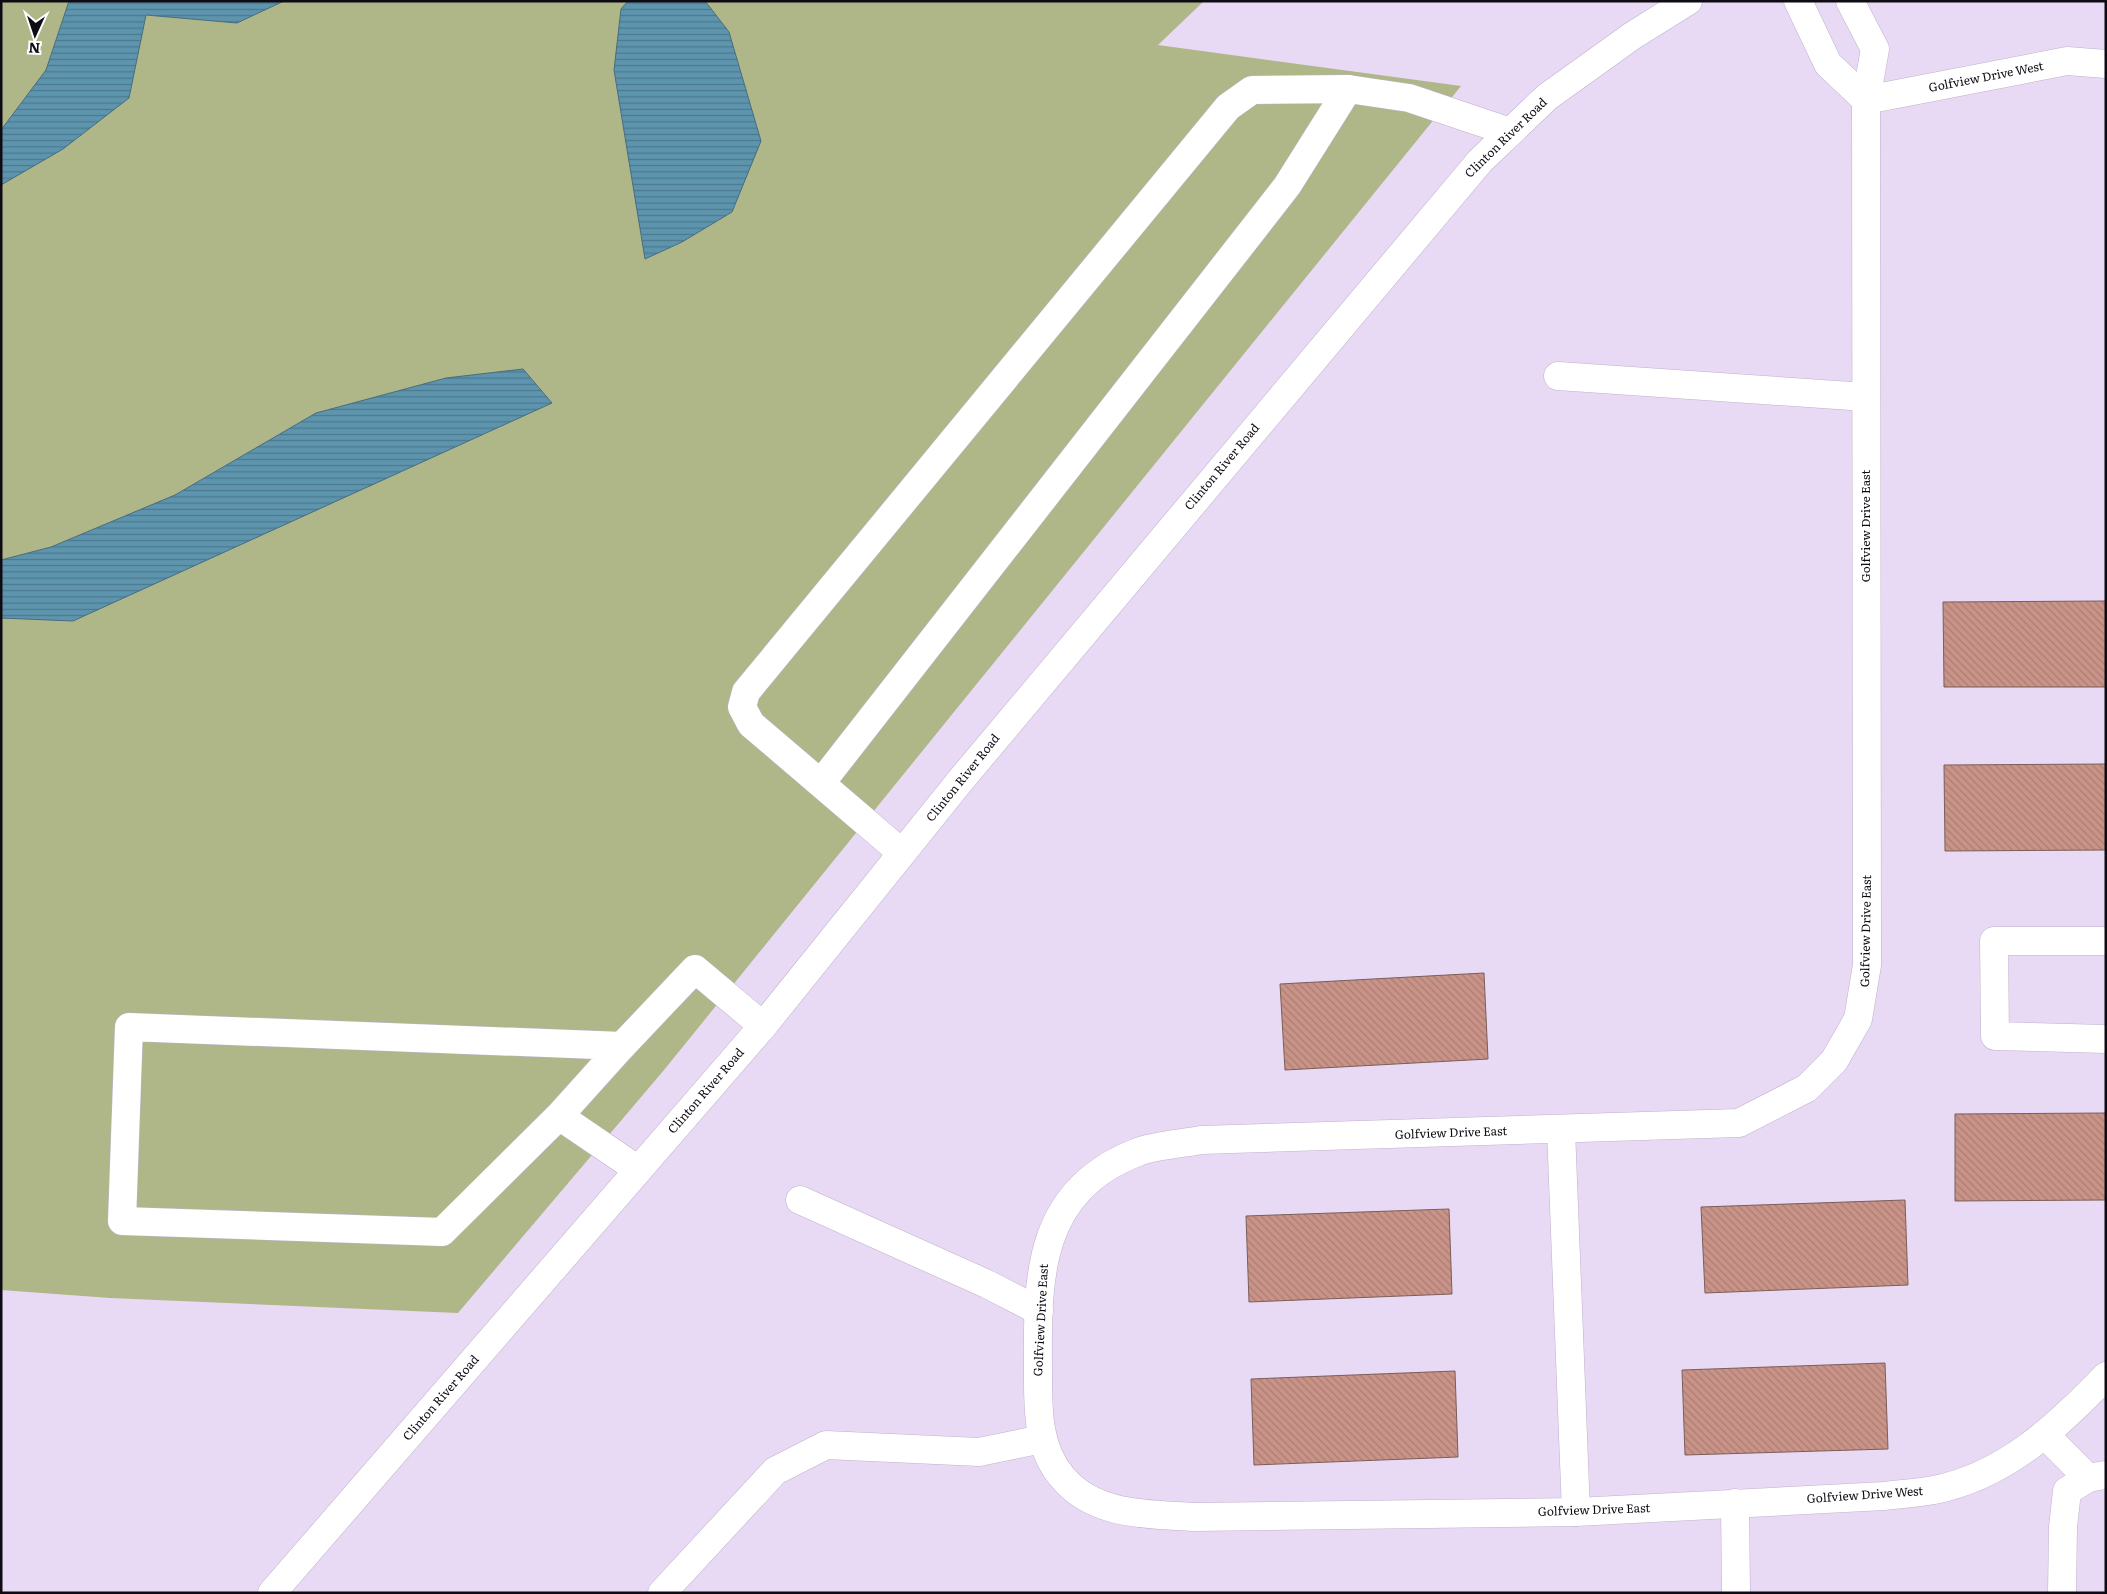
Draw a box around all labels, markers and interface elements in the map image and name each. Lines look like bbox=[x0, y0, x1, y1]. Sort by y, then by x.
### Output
north arrow bbox=[10, 10, 60, 60]
text: N bbox=[28, 39, 41, 59]
street label: Golfview Drive West bbox=[1927, 56, 2045, 96]
street label: Clinton River Road bbox=[1460, 93, 1551, 181]
street label: Clinton River Road bbox=[1180, 419, 1263, 514]
street label: Golfview Drive East bbox=[1856, 470, 1874, 582]
street label: Clinton River Road bbox=[921, 729, 1004, 825]
street label: Golfview Drive East bbox=[1855, 874, 1875, 987]
street label: Clinton River Road bbox=[663, 1043, 748, 1137]
street label: Golfview Drive East bbox=[1394, 1121, 1508, 1143]
street label: Golfview Drive East bbox=[1028, 1263, 1052, 1377]
street label: Clinton River Road bbox=[398, 1350, 483, 1444]
street label: Golfview Drive West bbox=[1806, 1481, 1924, 1507]
street label: Golfview Drive East bbox=[1537, 1498, 1651, 1520]

